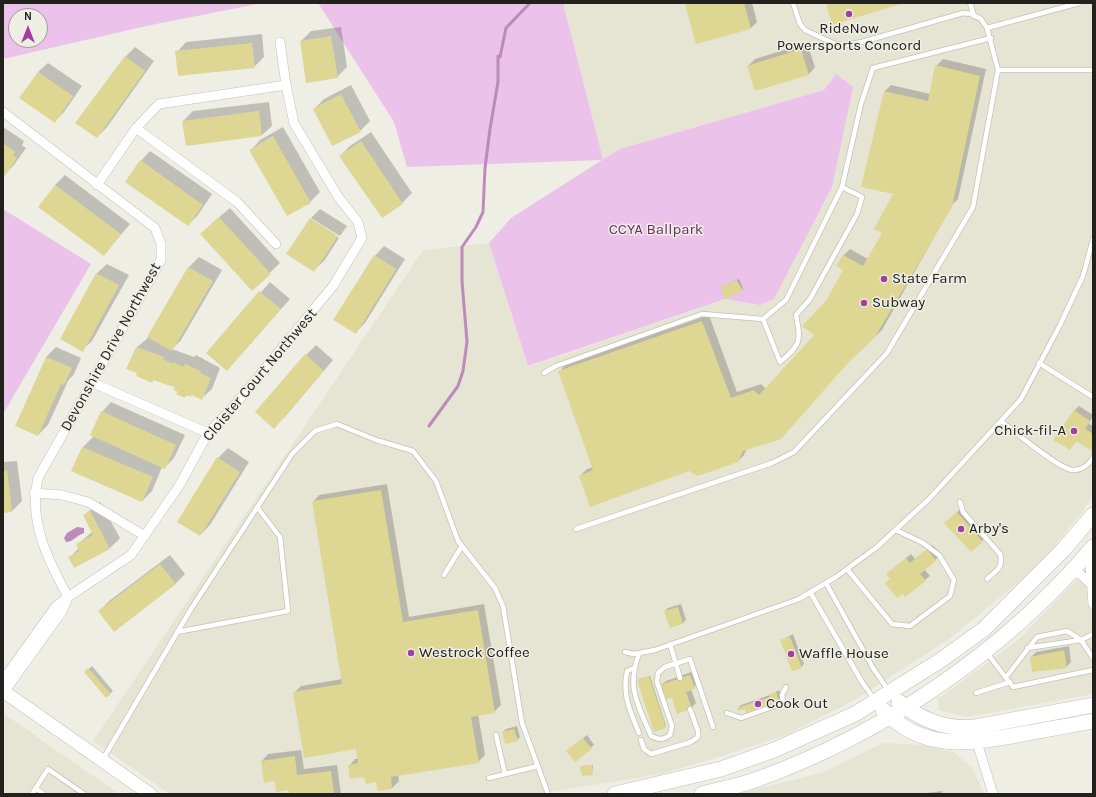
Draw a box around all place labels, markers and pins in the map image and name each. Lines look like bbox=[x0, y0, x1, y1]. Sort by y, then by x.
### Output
marker: RideNow Powersports Concord bbox=[844, 9, 854, 19]
place label: RideNow Powersports Concord bbox=[777, 20, 921, 55]
place label: State Farm bbox=[892, 270, 967, 288]
marker: State Farm bbox=[879, 274, 889, 284]
place label: Subway bbox=[872, 294, 925, 312]
marker: Subway bbox=[859, 298, 869, 308]
place label: Chick-fil-A bbox=[994, 422, 1066, 440]
marker: Chick-fil-A bbox=[1069, 426, 1079, 436]
place label: Arby's bbox=[969, 520, 1009, 538]
marker: Arby's bbox=[956, 524, 966, 534]
place label: Westrock Coffee bbox=[419, 644, 530, 662]
place label: Waffle House bbox=[799, 645, 889, 663]
marker: Westrock Coffee bbox=[406, 648, 416, 658]
marker: Waffle House bbox=[786, 649, 796, 659]
place label: Cook Out bbox=[766, 695, 828, 713]
marker: Cook Out bbox=[753, 699, 763, 709]

